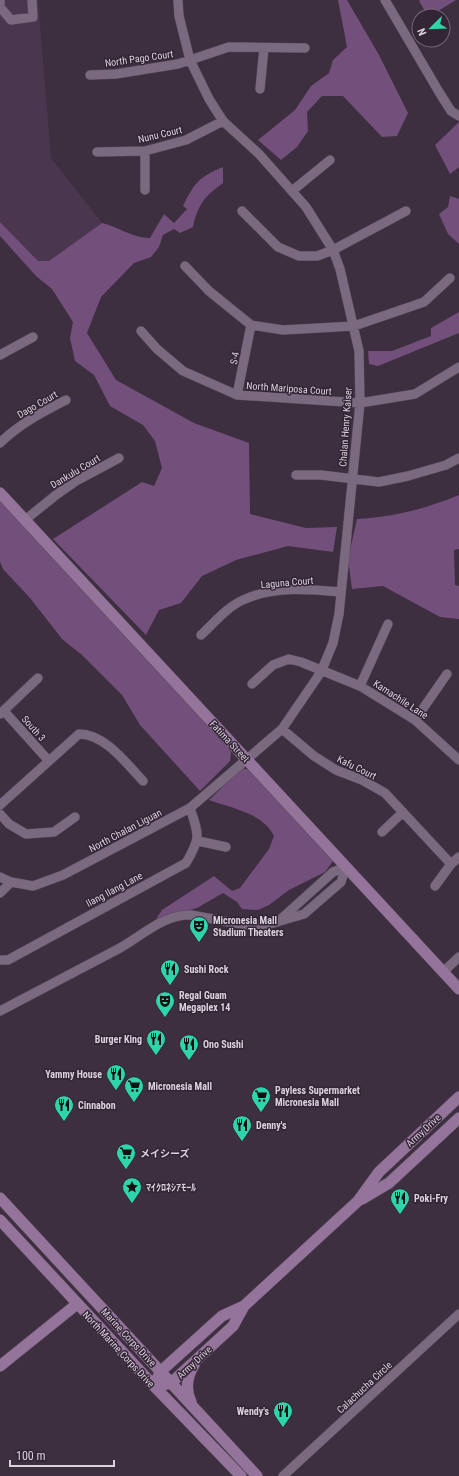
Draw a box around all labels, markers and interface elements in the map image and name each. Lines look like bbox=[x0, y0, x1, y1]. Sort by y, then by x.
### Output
north arrow bbox=[411, 8, 451, 48]
text: N bbox=[415, 26, 430, 37]
street label: North Pago Court bbox=[104, 48, 174, 69]
street label: Nunu Court bbox=[137, 124, 183, 145]
street label: S-4 bbox=[228, 351, 241, 365]
street label: North Mariposa Court bbox=[246, 380, 332, 397]
street label: Chalan Henry Kaiser bbox=[337, 387, 354, 467]
street label: Dago Court bbox=[15, 389, 59, 420]
street label: Dankulu Court bbox=[48, 452, 102, 491]
street label: Laguna Court bbox=[260, 575, 314, 590]
street label: Kamachile Lane bbox=[371, 678, 430, 721]
street label: South 3 bbox=[19, 713, 48, 743]
street label: Fatima Street bbox=[208, 718, 252, 764]
street label: Kafu Court bbox=[335, 753, 378, 782]
street label: North Chalan Liguan bbox=[87, 807, 164, 854]
street label: Ilang Ilang Lane bbox=[84, 870, 145, 909]
theatre icon: Micronesia Mall Stadium Theaters bbox=[188, 915, 210, 943]
place label: Micronesia Mall Stadium Theaters bbox=[213, 915, 284, 938]
restaurant icon: Sushi Rock bbox=[159, 958, 181, 986]
place label: Sushi Rock bbox=[184, 964, 229, 975]
theatre icon: Regal Guam Megaplex 14 bbox=[154, 990, 176, 1018]
place label: Regal Guam Megaplex 14 bbox=[179, 990, 230, 1013]
restaurant icon: Burger King bbox=[145, 1028, 167, 1056]
restaurant icon: Ono Sushi bbox=[178, 1033, 200, 1061]
place label: Burger King bbox=[95, 1034, 142, 1045]
place label: Ono Sushi bbox=[203, 1039, 244, 1050]
restaurant icon: Yammy House bbox=[105, 1063, 127, 1091]
place label: Yammy House bbox=[45, 1069, 102, 1080]
supermarket icon: Micronesia Mall bbox=[123, 1075, 145, 1103]
place label: Micronesia Mall bbox=[148, 1081, 212, 1092]
supermarket icon: Payless Supermarket Micronesia Mall bbox=[250, 1085, 272, 1113]
place label: Payless Supermarket Micronesia Mall bbox=[275, 1085, 360, 1108]
restaurant icon: Cinnabon bbox=[53, 1094, 75, 1122]
place label: Cinnabon bbox=[78, 1100, 116, 1111]
street label: Army Drive bbox=[404, 1112, 443, 1149]
restaurant icon: Denny's bbox=[231, 1114, 253, 1142]
place label: Denny's bbox=[256, 1120, 287, 1131]
supermarket icon: メイシーズ bbox=[115, 1142, 137, 1170]
place label: メイシーズ bbox=[140, 1148, 190, 1159]
place icon: ﾏｲｸﾛﾈｼｱﾓｰﾙ bbox=[121, 1176, 143, 1204]
place label: ﾏｲｸﾛﾈｼｱﾓｰﾙ bbox=[146, 1182, 196, 1193]
restaurant icon: Poki-Fry bbox=[389, 1187, 411, 1215]
place label: Poki-Fry bbox=[414, 1193, 449, 1204]
street label: Marine Corps Drive bbox=[99, 1306, 158, 1369]
street label: North Marine Corps Drive bbox=[81, 1309, 157, 1390]
street label: Army Drive bbox=[175, 1344, 214, 1381]
street label: Calachucha Circle bbox=[335, 1359, 394, 1416]
restaurant icon: Wendy's bbox=[272, 1400, 294, 1428]
place label: Wendy's bbox=[237, 1406, 269, 1417]
scale bar bbox=[10, 1442, 114, 1468]
text: 100 m bbox=[16, 1449, 46, 1463]

